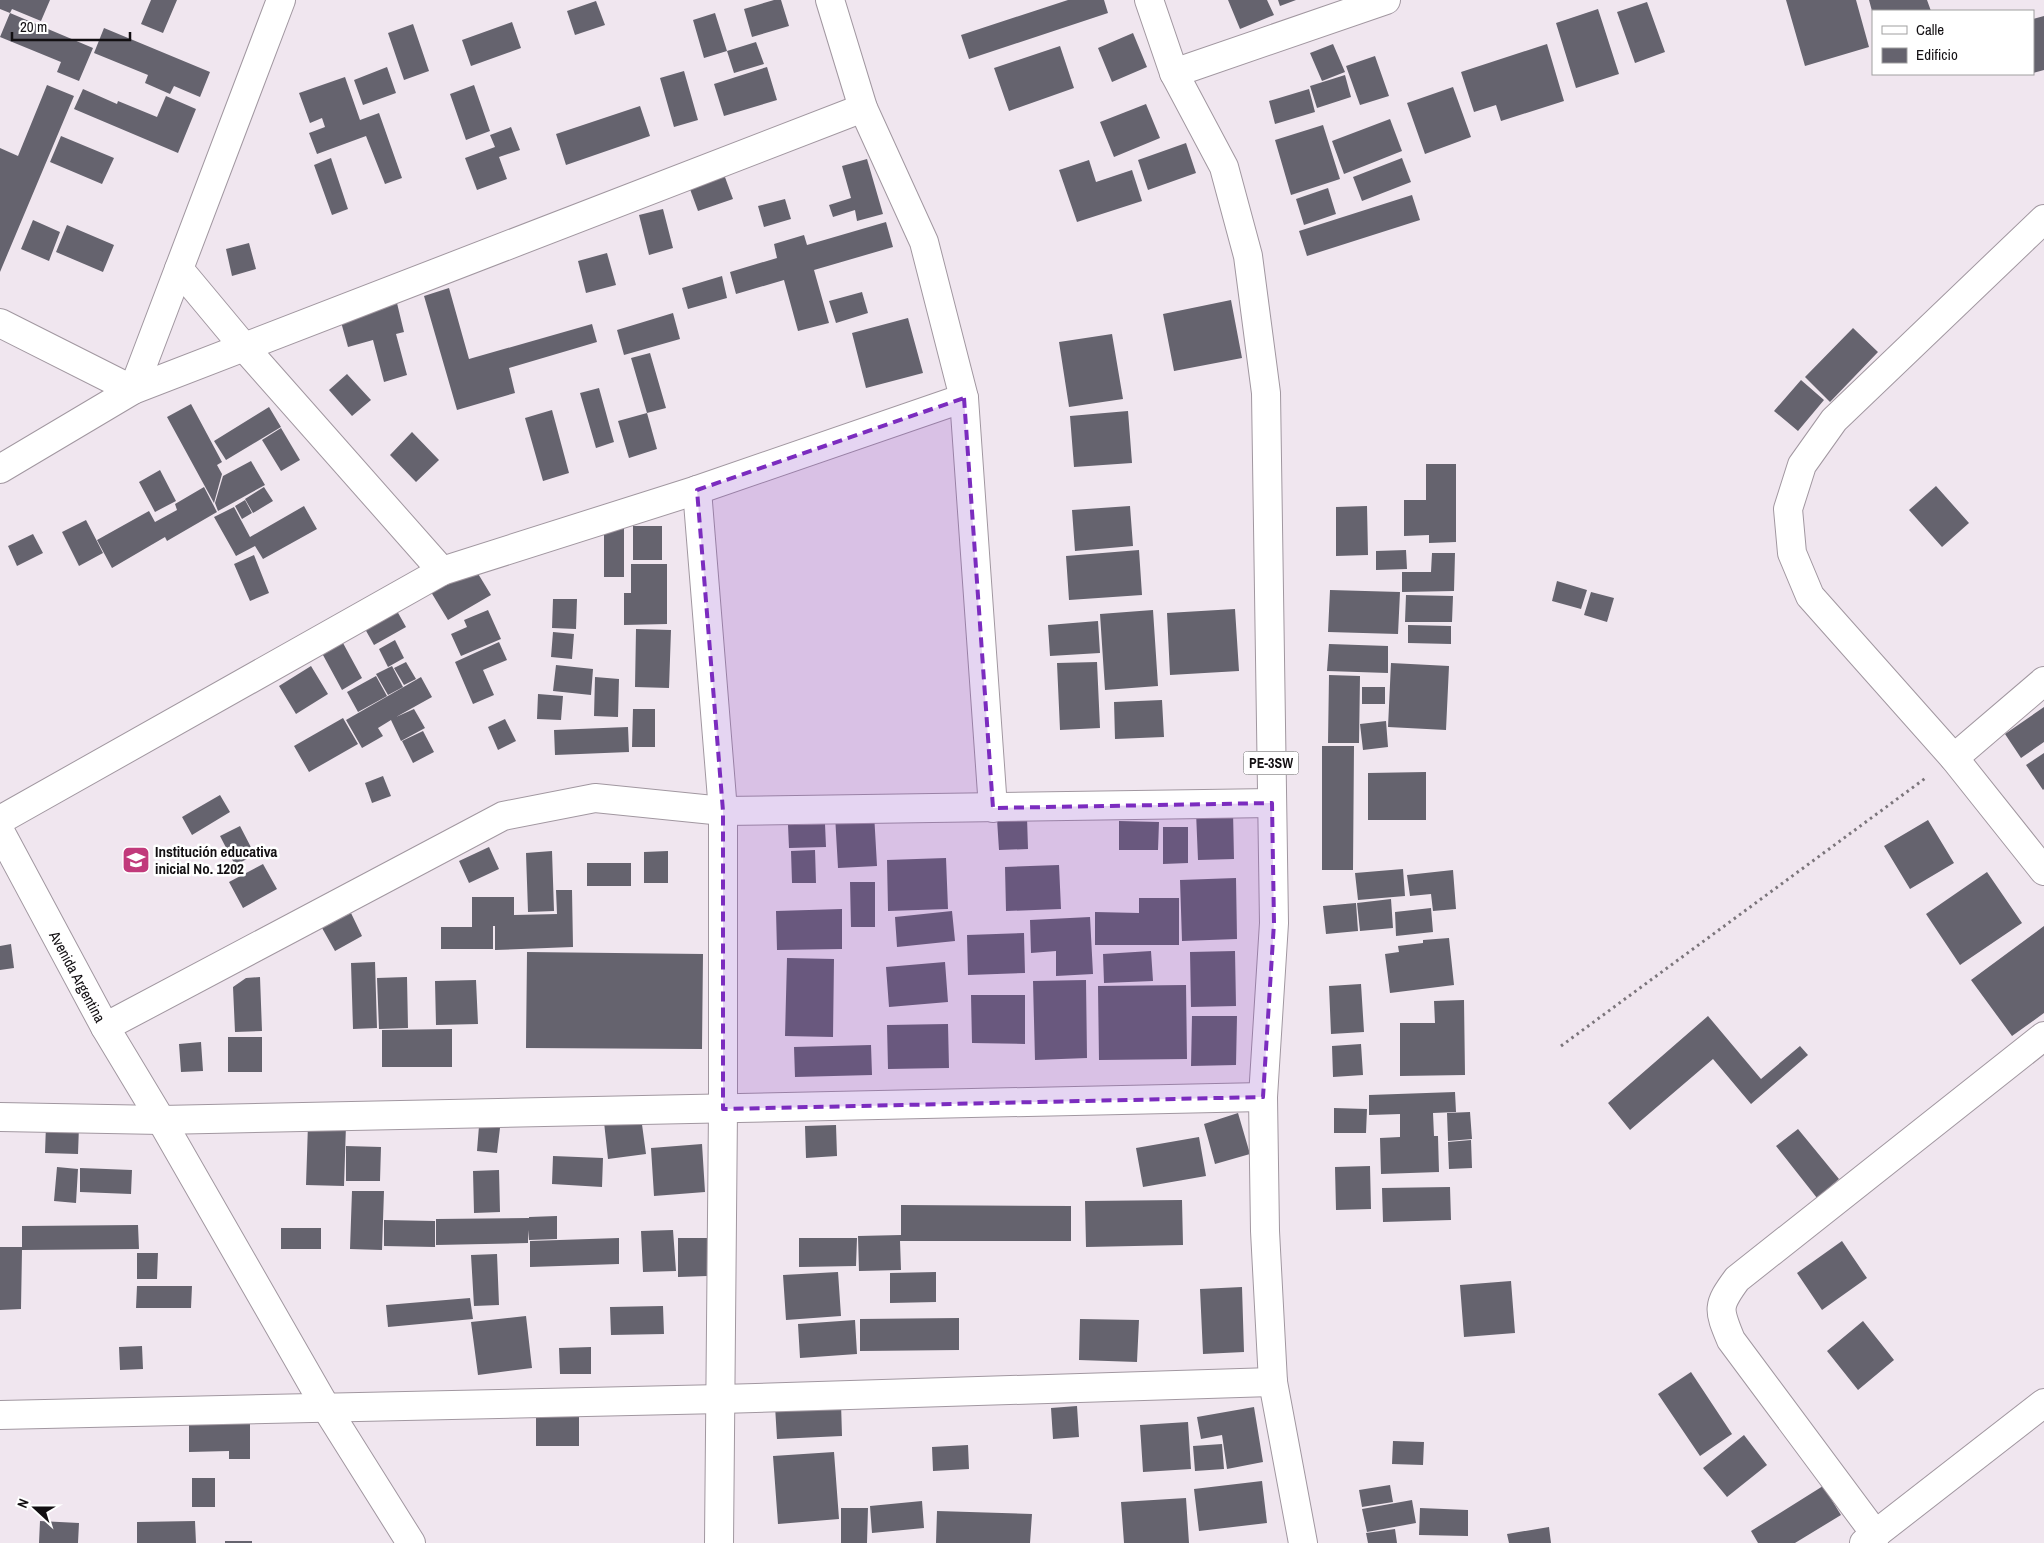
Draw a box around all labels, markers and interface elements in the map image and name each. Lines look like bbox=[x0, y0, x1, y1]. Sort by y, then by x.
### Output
scale bar bbox=[12, 10, 130, 42]
legend bbox=[1872, 10, 2034, 75]
text: 20 m bbox=[20, 16, 47, 37]
text: Calle bbox=[1916, 19, 1944, 40]
text: Edificio bbox=[1916, 44, 1958, 65]
road number: PE-3SW bbox=[1244, 751, 1298, 774]
place label: Institución educativa inicial No. 1202 bbox=[155, 841, 278, 879]
school or university icon: Institución educativa inicial No. 1202 bbox=[121, 845, 151, 875]
street label: Avenida Argentina bbox=[44, 926, 111, 1026]
north arrow bbox=[10, 1483, 60, 1533]
text: N bbox=[13, 1496, 33, 1510]

